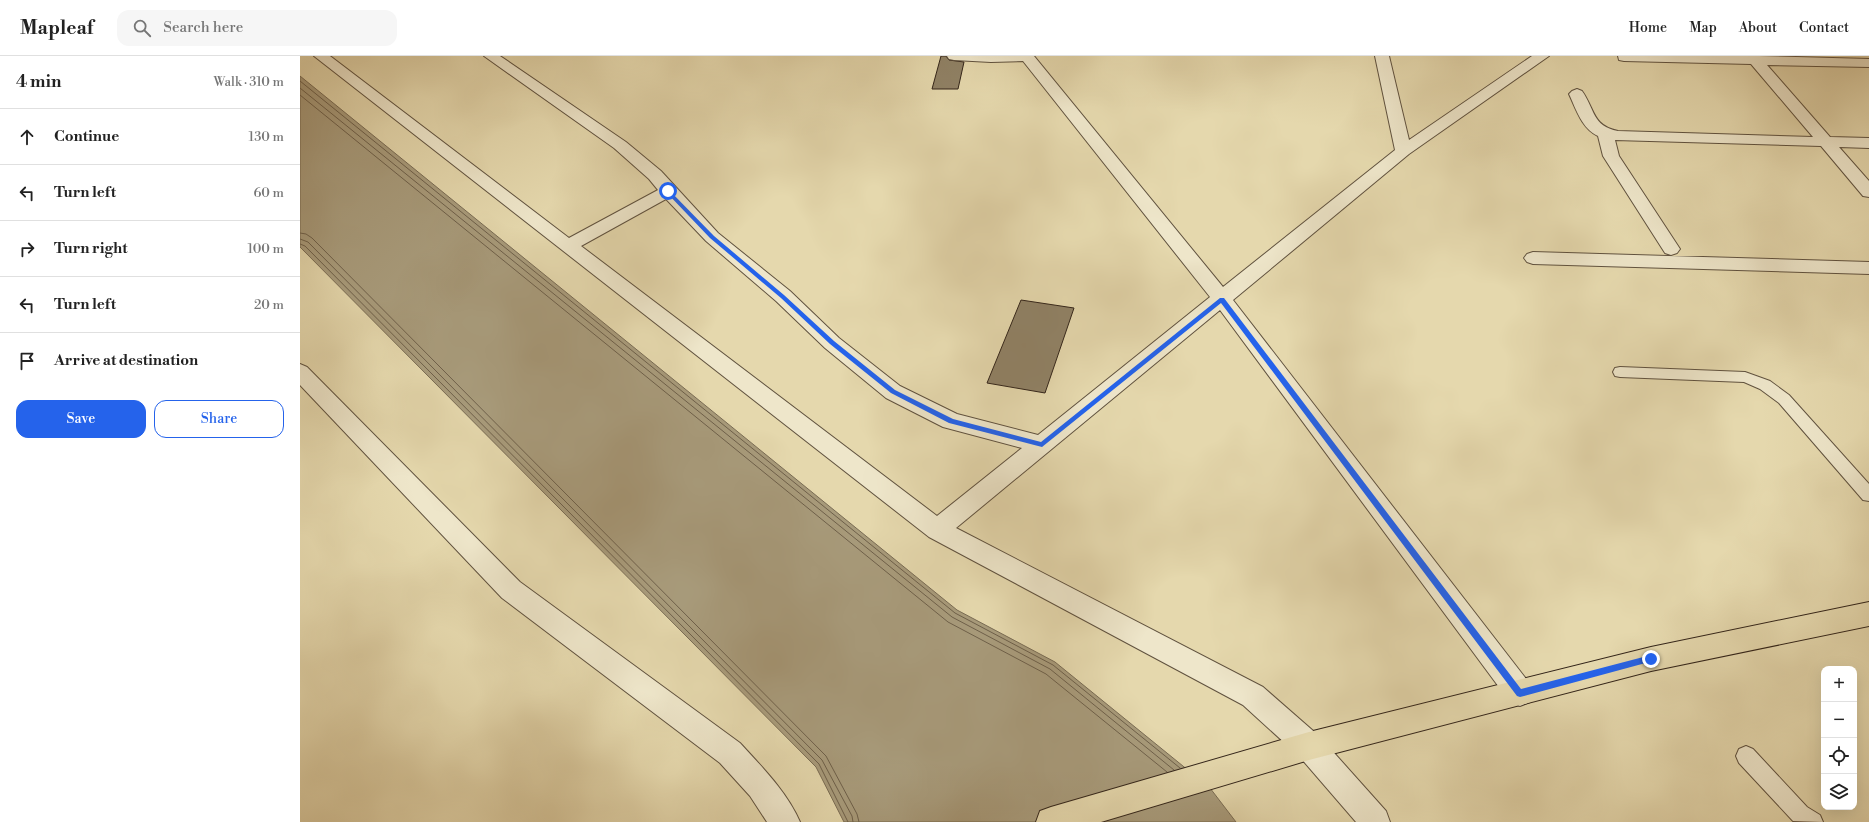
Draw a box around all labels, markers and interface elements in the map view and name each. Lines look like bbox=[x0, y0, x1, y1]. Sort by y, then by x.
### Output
search box bbox=[117, 10, 397, 46]
text: Mapleaf bbox=[20, 16, 93, 40]
icon: search bbox=[131, 17, 153, 39]
text: Search here bbox=[163, 18, 243, 37]
text: Home bbox=[1629, 19, 1667, 37]
text: Map bbox=[1689, 19, 1717, 37]
text: About bbox=[1739, 19, 1777, 37]
text: Contact bbox=[1799, 19, 1849, 37]
text: 4 min bbox=[16, 71, 61, 93]
text: Walk · 310 m bbox=[214, 74, 284, 90]
icon: ahead bbox=[16, 126, 38, 148]
text: Continue bbox=[54, 127, 119, 146]
text: 130 m bbox=[249, 129, 284, 145]
icon: left bbox=[16, 182, 38, 204]
route start bbox=[659, 182, 677, 200]
text: Turn left bbox=[54, 183, 116, 202]
text: 60 m bbox=[253, 185, 284, 201]
icon: right bbox=[16, 238, 38, 260]
text: Turn right bbox=[54, 239, 128, 258]
text: 100 m bbox=[248, 241, 284, 257]
icon: left bbox=[16, 294, 38, 316]
text: Turn left bbox=[54, 295, 116, 314]
text: 20 m bbox=[254, 297, 284, 313]
icon: arrive bbox=[16, 350, 38, 372]
text: Arrive at destination bbox=[54, 351, 198, 370]
button: Save bbox=[16, 400, 146, 438]
button: Share bbox=[154, 400, 284, 438]
route end bbox=[1642, 650, 1660, 668]
map controls bbox=[1821, 666, 1857, 810]
button: + bbox=[1821, 666, 1857, 702]
button: − bbox=[1821, 702, 1857, 738]
button: locate bbox=[1821, 738, 1857, 774]
button: layers bbox=[1821, 774, 1857, 810]

